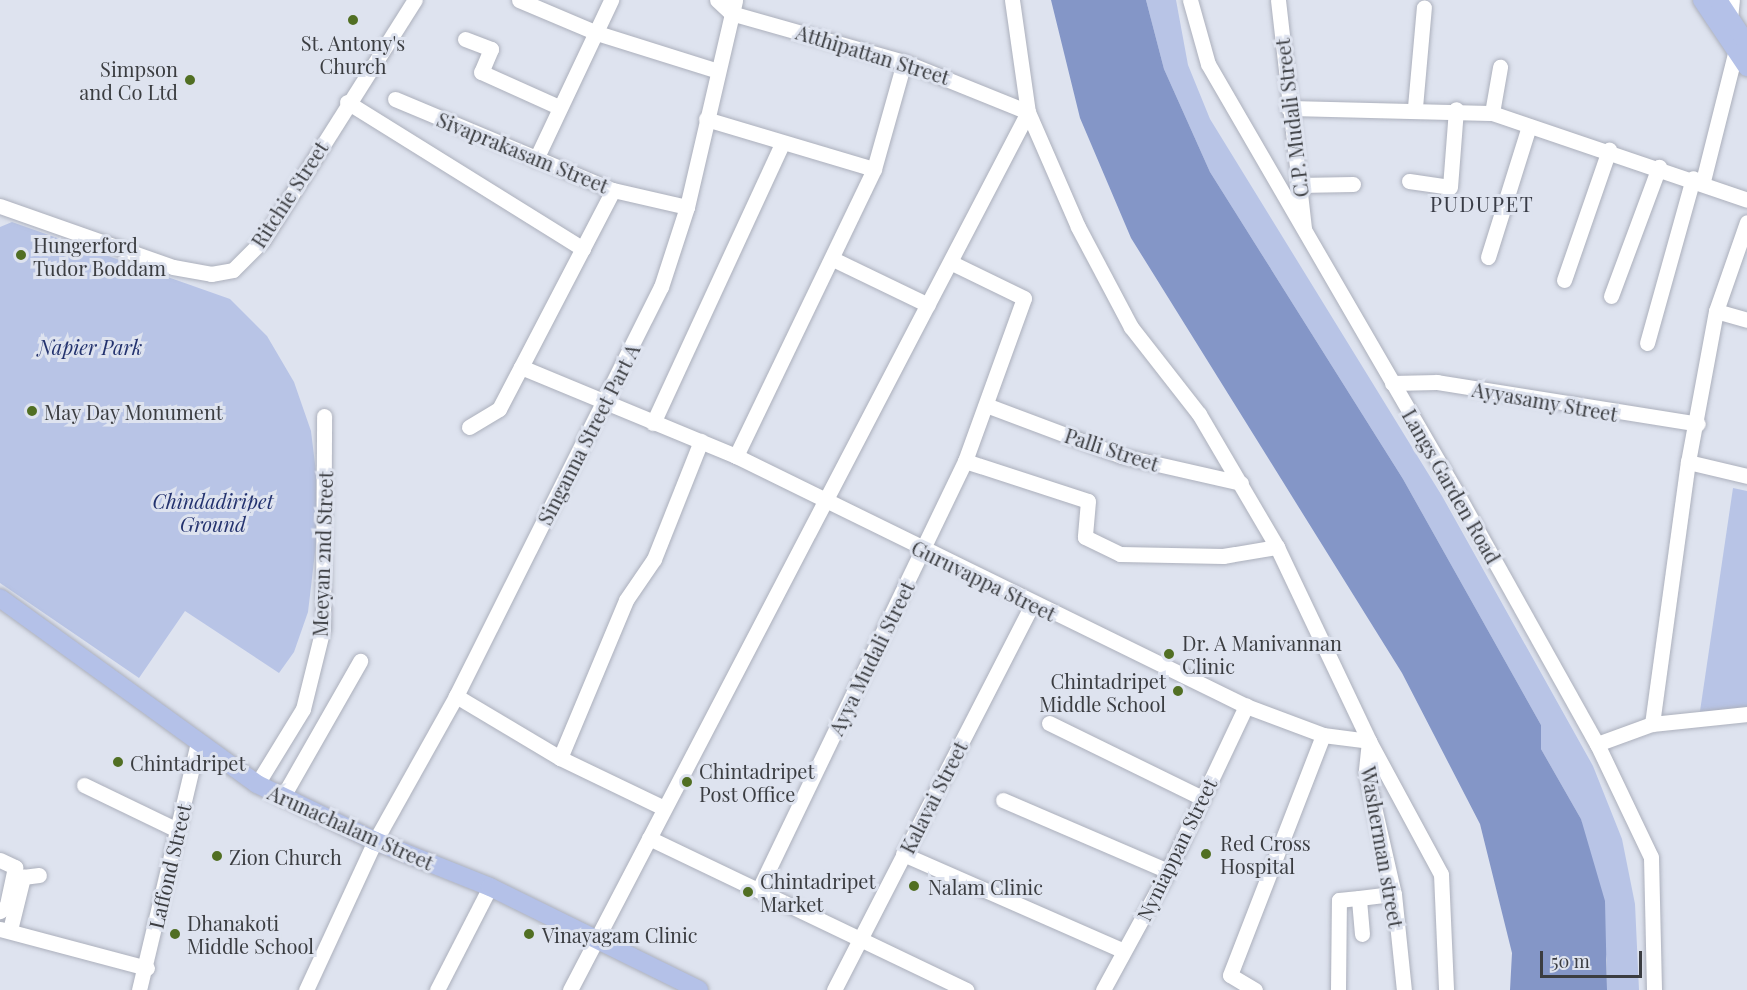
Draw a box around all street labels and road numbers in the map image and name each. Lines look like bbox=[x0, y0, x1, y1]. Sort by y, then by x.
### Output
street label: Atthipattan Street bbox=[793, 19, 953, 89]
street label: C.P. Mudali Street bbox=[1269, 37, 1313, 199]
street label: Sivaprakasam Street bbox=[434, 107, 612, 197]
street label: Ritchie Street bbox=[246, 136, 332, 252]
street label: Singanna Street Part A bbox=[532, 339, 644, 529]
street label: Ayyasamy Street bbox=[1470, 376, 1620, 426]
street label: Langs Garden Road bbox=[1398, 404, 1506, 568]
street label: Palli Street bbox=[1062, 423, 1162, 475]
street label: Meeyan 2nd Street bbox=[307, 471, 337, 637]
street label: Guruvappa Street bbox=[908, 535, 1060, 625]
street label: Ayya Mudali Street bbox=[823, 577, 919, 739]
street label: Kalavai Street bbox=[894, 737, 972, 857]
street label: Washerman street bbox=[1357, 765, 1409, 929]
street label: Nyniappan Street bbox=[1131, 774, 1221, 924]
street label: Arunachalam Street bbox=[265, 780, 437, 874]
street label: Laffond Street bbox=[143, 801, 195, 931]

